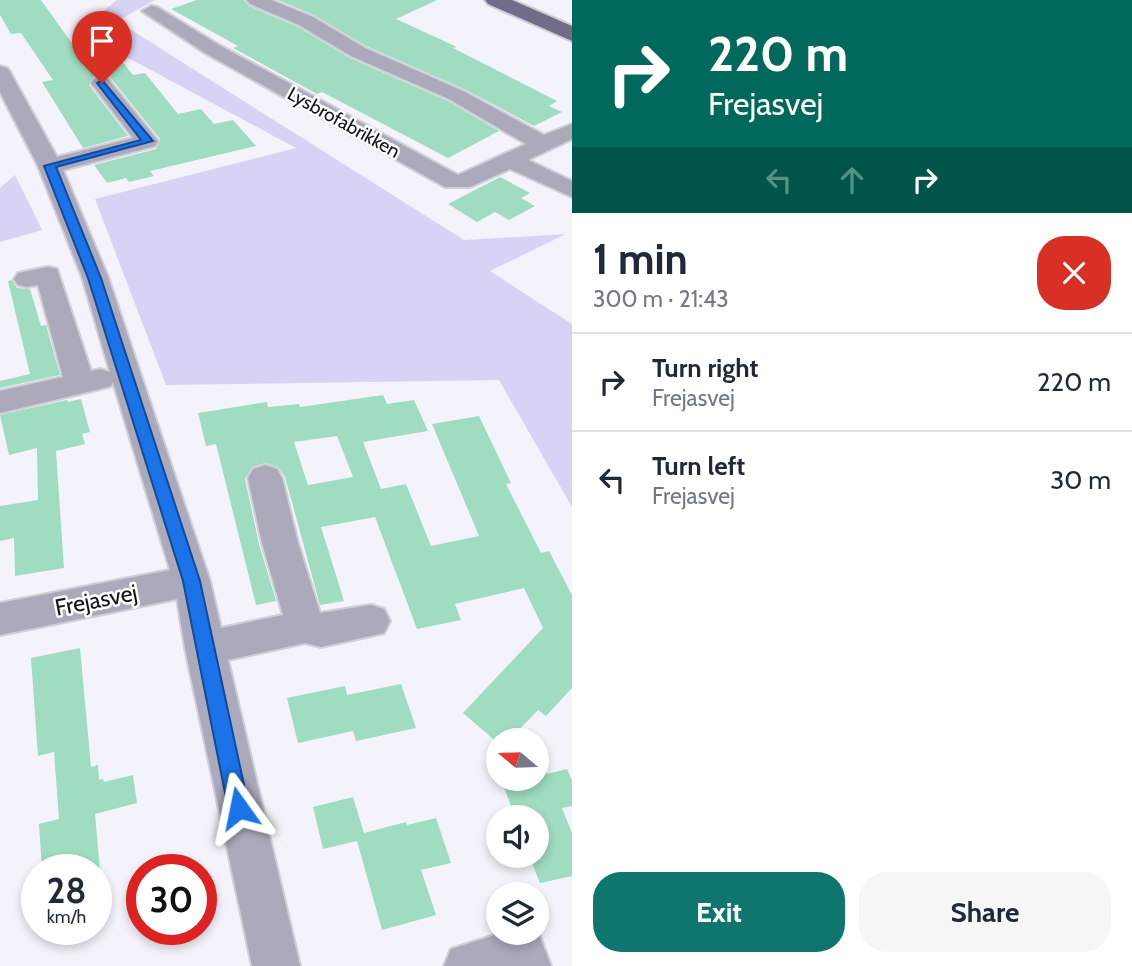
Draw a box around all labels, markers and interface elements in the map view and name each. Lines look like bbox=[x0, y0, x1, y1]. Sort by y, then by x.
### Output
pin bbox=[72, 11, 132, 83]
icon: arrive bbox=[83, 22, 121, 60]
text: 220 m bbox=[708, 24, 848, 83]
icon: right bbox=[593, 28, 684, 119]
street label: Lysbrofabrikken bbox=[284, 82, 404, 163]
text: Frejasvej bbox=[708, 84, 823, 123]
icon: left bbox=[760, 161, 798, 199]
icon: ahead bbox=[833, 161, 871, 199]
icon: right bbox=[906, 161, 944, 199]
text: 1 min bbox=[593, 233, 688, 285]
button: close bbox=[1037, 236, 1111, 310]
text: 300 m · 21:43 bbox=[593, 285, 729, 313]
text: Turn right bbox=[652, 352, 758, 384]
icon: right bbox=[593, 363, 631, 401]
text: 220 m bbox=[1037, 366, 1111, 398]
text: Frejasvej bbox=[652, 384, 735, 412]
text: Turn left bbox=[652, 450, 745, 482]
icon: left bbox=[593, 461, 631, 499]
text: 30 m bbox=[1050, 464, 1111, 496]
text: Frejasvej bbox=[652, 482, 735, 510]
street label: Frejasvej bbox=[53, 578, 139, 622]
north arrow bbox=[486, 728, 550, 791]
map controls bbox=[486, 728, 549, 945]
position arrow bbox=[202, 771, 276, 845]
button: sound bbox=[486, 805, 549, 868]
speed limit sign: 30 bbox=[126, 854, 217, 945]
text: 28 bbox=[47, 869, 86, 912]
button: Exit bbox=[593, 872, 845, 952]
button: Share bbox=[859, 872, 1111, 952]
button: layers bbox=[486, 882, 549, 945]
text: km/h bbox=[47, 906, 86, 928]

